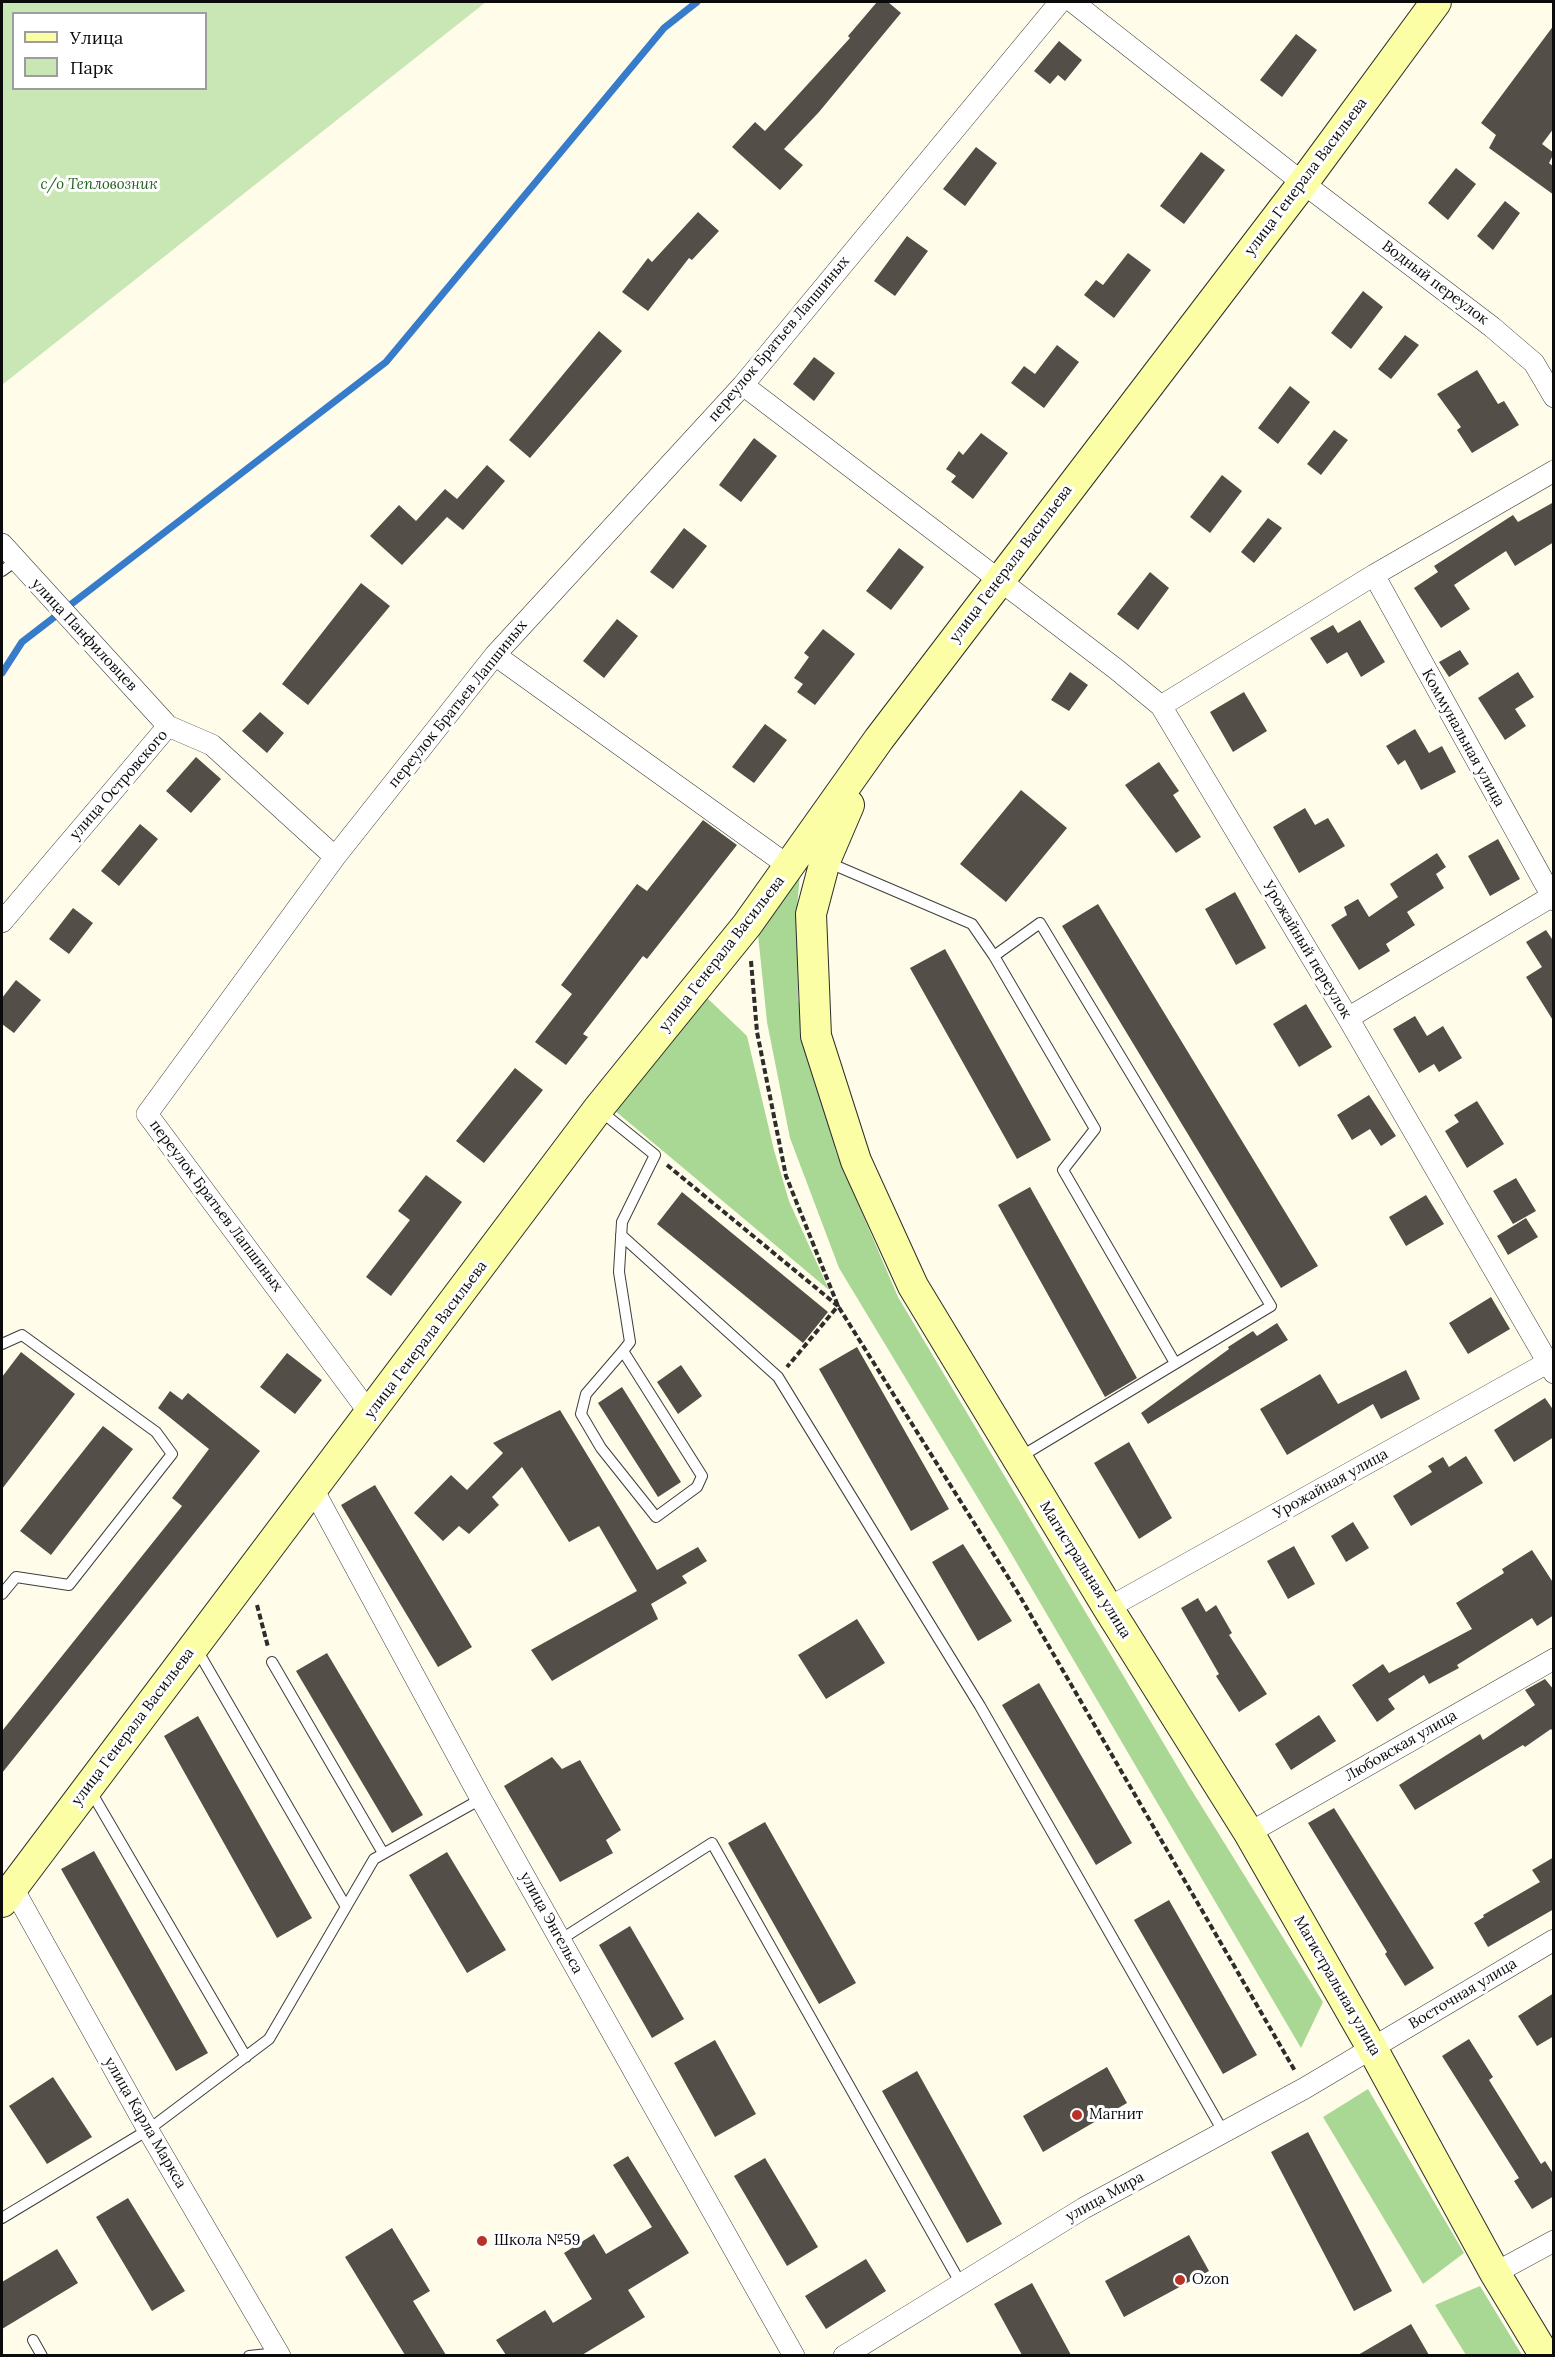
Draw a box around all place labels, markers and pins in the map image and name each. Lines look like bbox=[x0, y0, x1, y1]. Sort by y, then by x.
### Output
place label: Магнит bbox=[1089, 2106, 1143, 2124]
marker: Магнит bbox=[1070, 2108, 1084, 2122]
place label: Школа №59 bbox=[494, 2232, 580, 2250]
marker: Школа №59 bbox=[475, 2234, 489, 2248]
place label: Ozon bbox=[1192, 2271, 1229, 2289]
marker: Ozon bbox=[1173, 2273, 1187, 2287]

